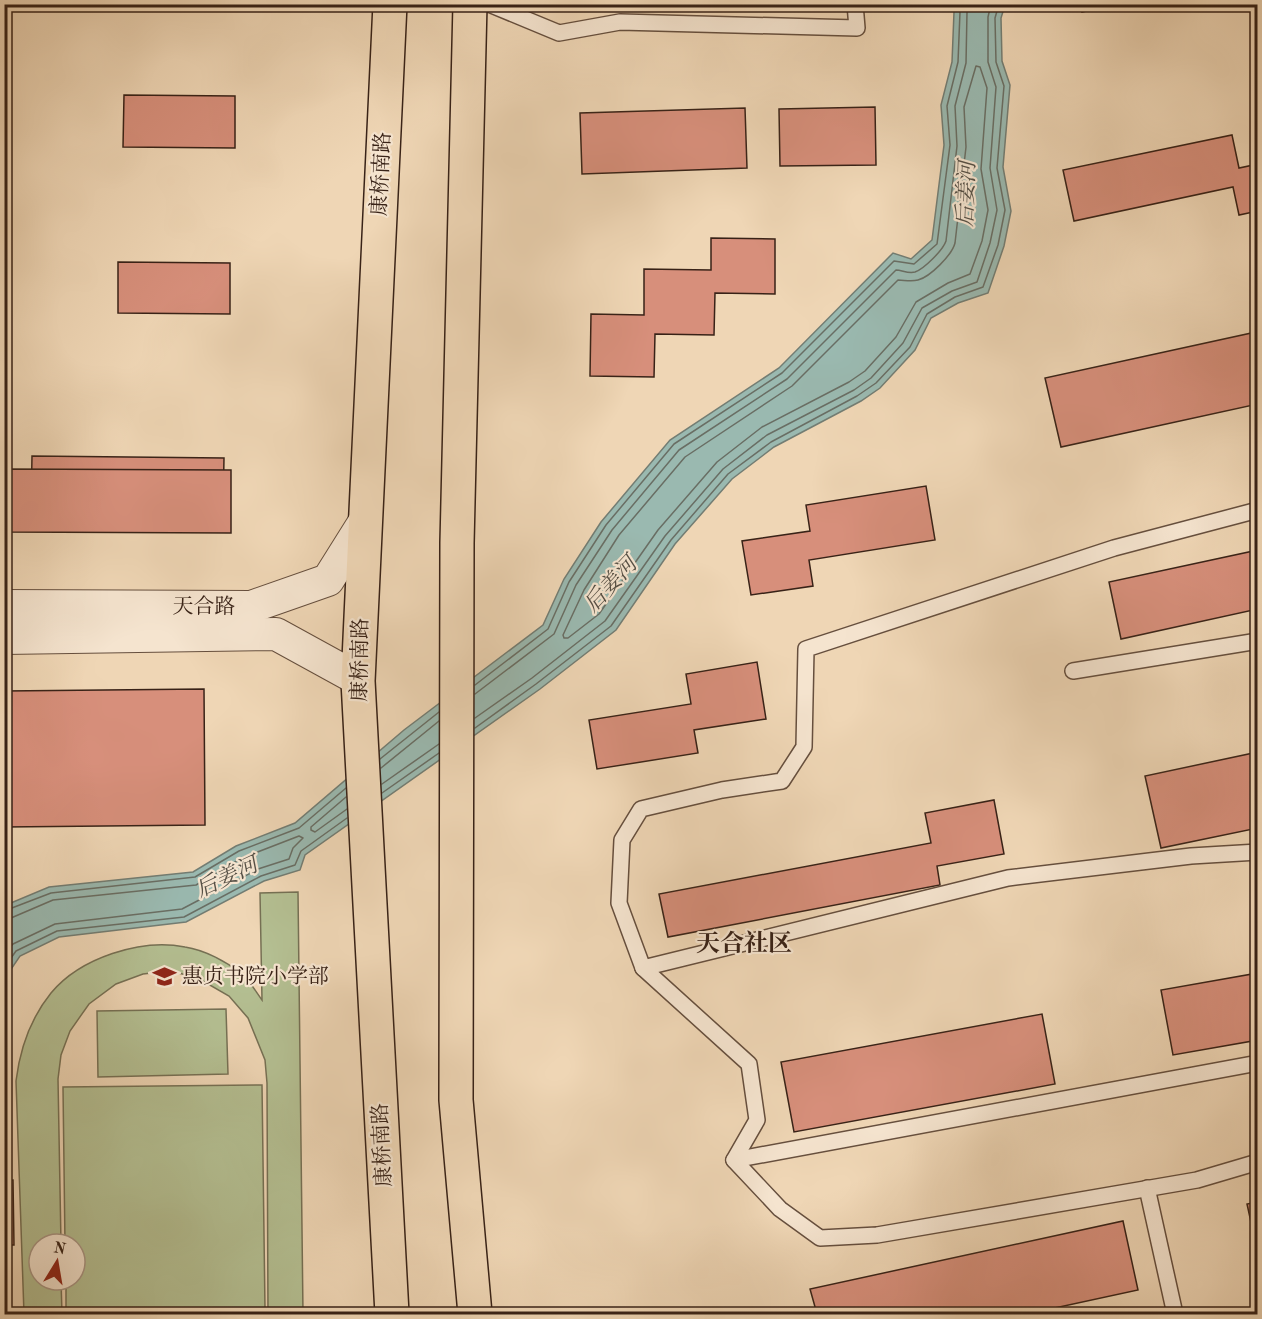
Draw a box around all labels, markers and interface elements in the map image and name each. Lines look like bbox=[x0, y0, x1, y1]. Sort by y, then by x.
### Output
street label: 康桥南路 bbox=[367, 131, 395, 216]
water label: 后姜河 bbox=[953, 157, 979, 227]
water label: 后姜河 bbox=[579, 549, 644, 617]
street label: 天合路 bbox=[173, 595, 236, 618]
street label: 康桥南路 bbox=[348, 618, 372, 702]
water label: 后姜河 bbox=[192, 851, 265, 902]
district label: 天合社区 bbox=[696, 930, 792, 957]
school or university icon: 惠贞书院小学部 bbox=[151, 964, 177, 990]
place label: 惠贞书院小学部 bbox=[182, 965, 329, 988]
street label: 康桥南路 bbox=[368, 1103, 396, 1188]
north arrow bbox=[27, 1232, 87, 1292]
text: N bbox=[52, 1240, 68, 1258]

